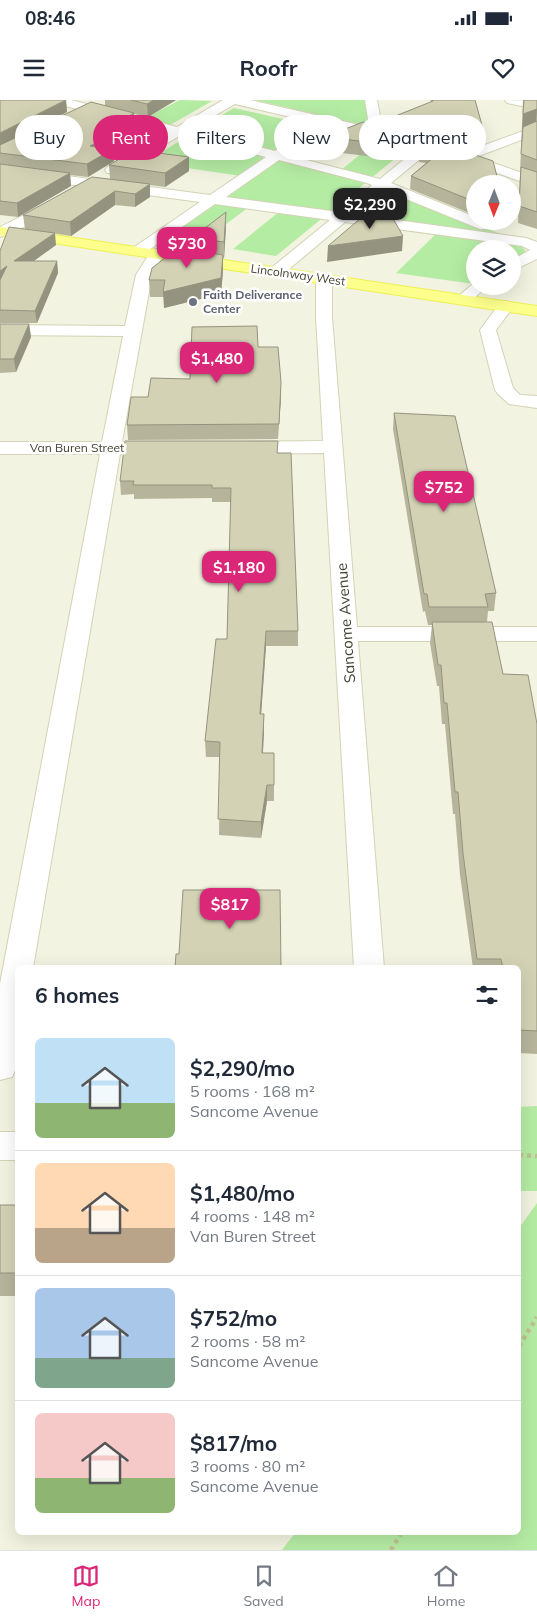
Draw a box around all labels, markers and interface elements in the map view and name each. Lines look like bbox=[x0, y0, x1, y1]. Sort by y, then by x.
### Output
text: 08:46 bbox=[25, 6, 75, 30]
icon: menu bbox=[20, 54, 48, 82]
text: Roofr bbox=[240, 54, 297, 82]
icon: heart bbox=[489, 54, 517, 82]
chip: Buy bbox=[15, 115, 83, 160]
chip: Rent bbox=[93, 115, 168, 160]
chip: Filters bbox=[178, 115, 264, 160]
chip: New bbox=[274, 115, 349, 160]
chip: Apartment bbox=[359, 115, 486, 160]
north arrow bbox=[466, 175, 521, 230]
map controls bbox=[466, 175, 521, 295]
pin: $2,290 bbox=[329, 188, 411, 230]
text: $2,290 bbox=[344, 194, 396, 214]
pin: $730 bbox=[157, 226, 217, 269]
text: $730 bbox=[168, 233, 206, 253]
button: layers bbox=[466, 240, 521, 295]
street label: Lincolnway West bbox=[250, 260, 346, 289]
place label: Faith Deliverance Center bbox=[203, 287, 302, 316]
marker: Faith Deliverance Center bbox=[187, 296, 199, 308]
pin: $1,480 bbox=[176, 342, 258, 384]
text: $1,480 bbox=[191, 348, 243, 368]
street label: Van Buren Street bbox=[30, 440, 124, 455]
pin: $752 bbox=[414, 470, 474, 513]
text: $752 bbox=[425, 477, 463, 497]
pin: $1,180 bbox=[198, 550, 280, 593]
text: $1,180 bbox=[213, 557, 265, 577]
street label: Sancome Avenue bbox=[332, 562, 359, 684]
pin: $817 bbox=[200, 888, 260, 930]
text: $817 bbox=[211, 894, 249, 914]
icon: filters bbox=[473, 981, 501, 1009]
text: 6 homes bbox=[35, 982, 119, 1008]
text: $2,290/mo bbox=[190, 1055, 295, 1081]
icon: home bbox=[75, 1058, 135, 1118]
text: 5 rooms · 168 m² bbox=[190, 1081, 315, 1101]
text: Sancome Avenue bbox=[190, 1101, 319, 1121]
text: $1,480/mo bbox=[190, 1180, 295, 1206]
icon: home bbox=[75, 1183, 135, 1243]
text: 4 rooms · 148 m² bbox=[190, 1206, 315, 1226]
text: Van Buren Street bbox=[190, 1226, 316, 1246]
text: $752/mo bbox=[190, 1305, 277, 1331]
icon: home bbox=[75, 1308, 135, 1368]
text: 2 rooms · 58 m² bbox=[190, 1331, 305, 1351]
text: Sancome Avenue bbox=[190, 1351, 319, 1371]
text: $817/mo bbox=[190, 1430, 277, 1456]
icon: home bbox=[75, 1433, 135, 1493]
text: 3 rooms · 80 m² bbox=[190, 1456, 305, 1476]
text: Sancome Avenue bbox=[190, 1476, 319, 1496]
tab: Map bbox=[72, 1562, 100, 1610]
tab: Saved bbox=[243, 1562, 284, 1610]
tab: Home bbox=[427, 1562, 465, 1610]

